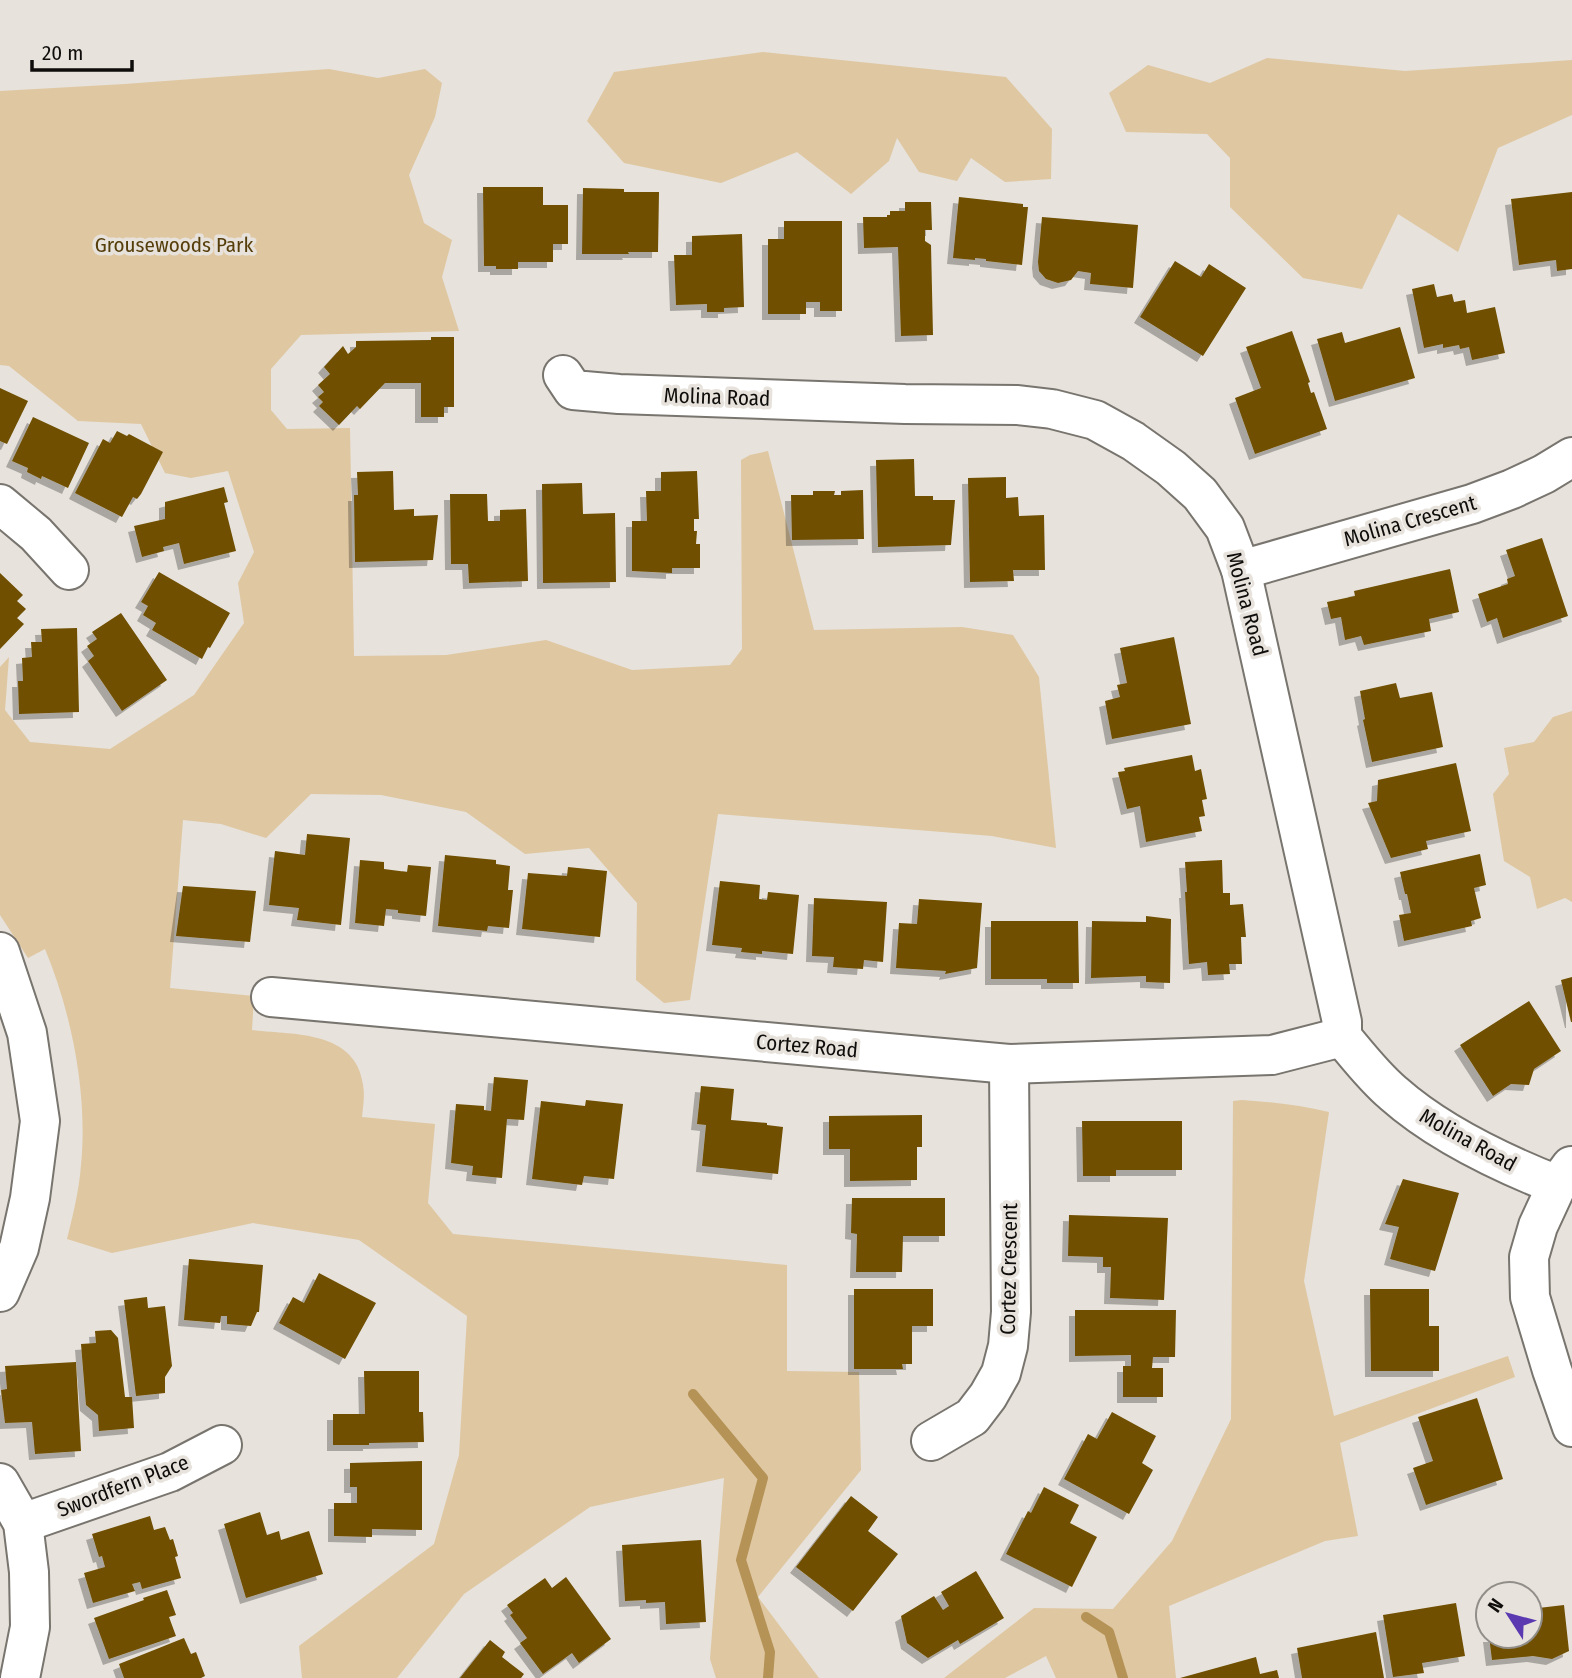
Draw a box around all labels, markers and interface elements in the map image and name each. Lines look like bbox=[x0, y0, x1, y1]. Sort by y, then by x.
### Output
scale bar bbox=[32, 28, 131, 72]
text: 20 m bbox=[42, 40, 83, 66]
park label: Grousewoods Park bbox=[95, 232, 253, 258]
street label: Molina Road bbox=[663, 382, 771, 412]
street label: Molina Crescent bbox=[1341, 490, 1479, 552]
street label: Molina Road bbox=[1221, 549, 1273, 659]
street label: Cortez Road bbox=[755, 1029, 859, 1063]
street label: Molina Road bbox=[1415, 1103, 1521, 1177]
street label: Cortez Crescent bbox=[995, 1203, 1023, 1335]
street label: Swordfern Place bbox=[54, 1449, 192, 1523]
north arrow bbox=[1474, 1580, 1544, 1650]
text: N bbox=[1483, 1594, 1508, 1617]

